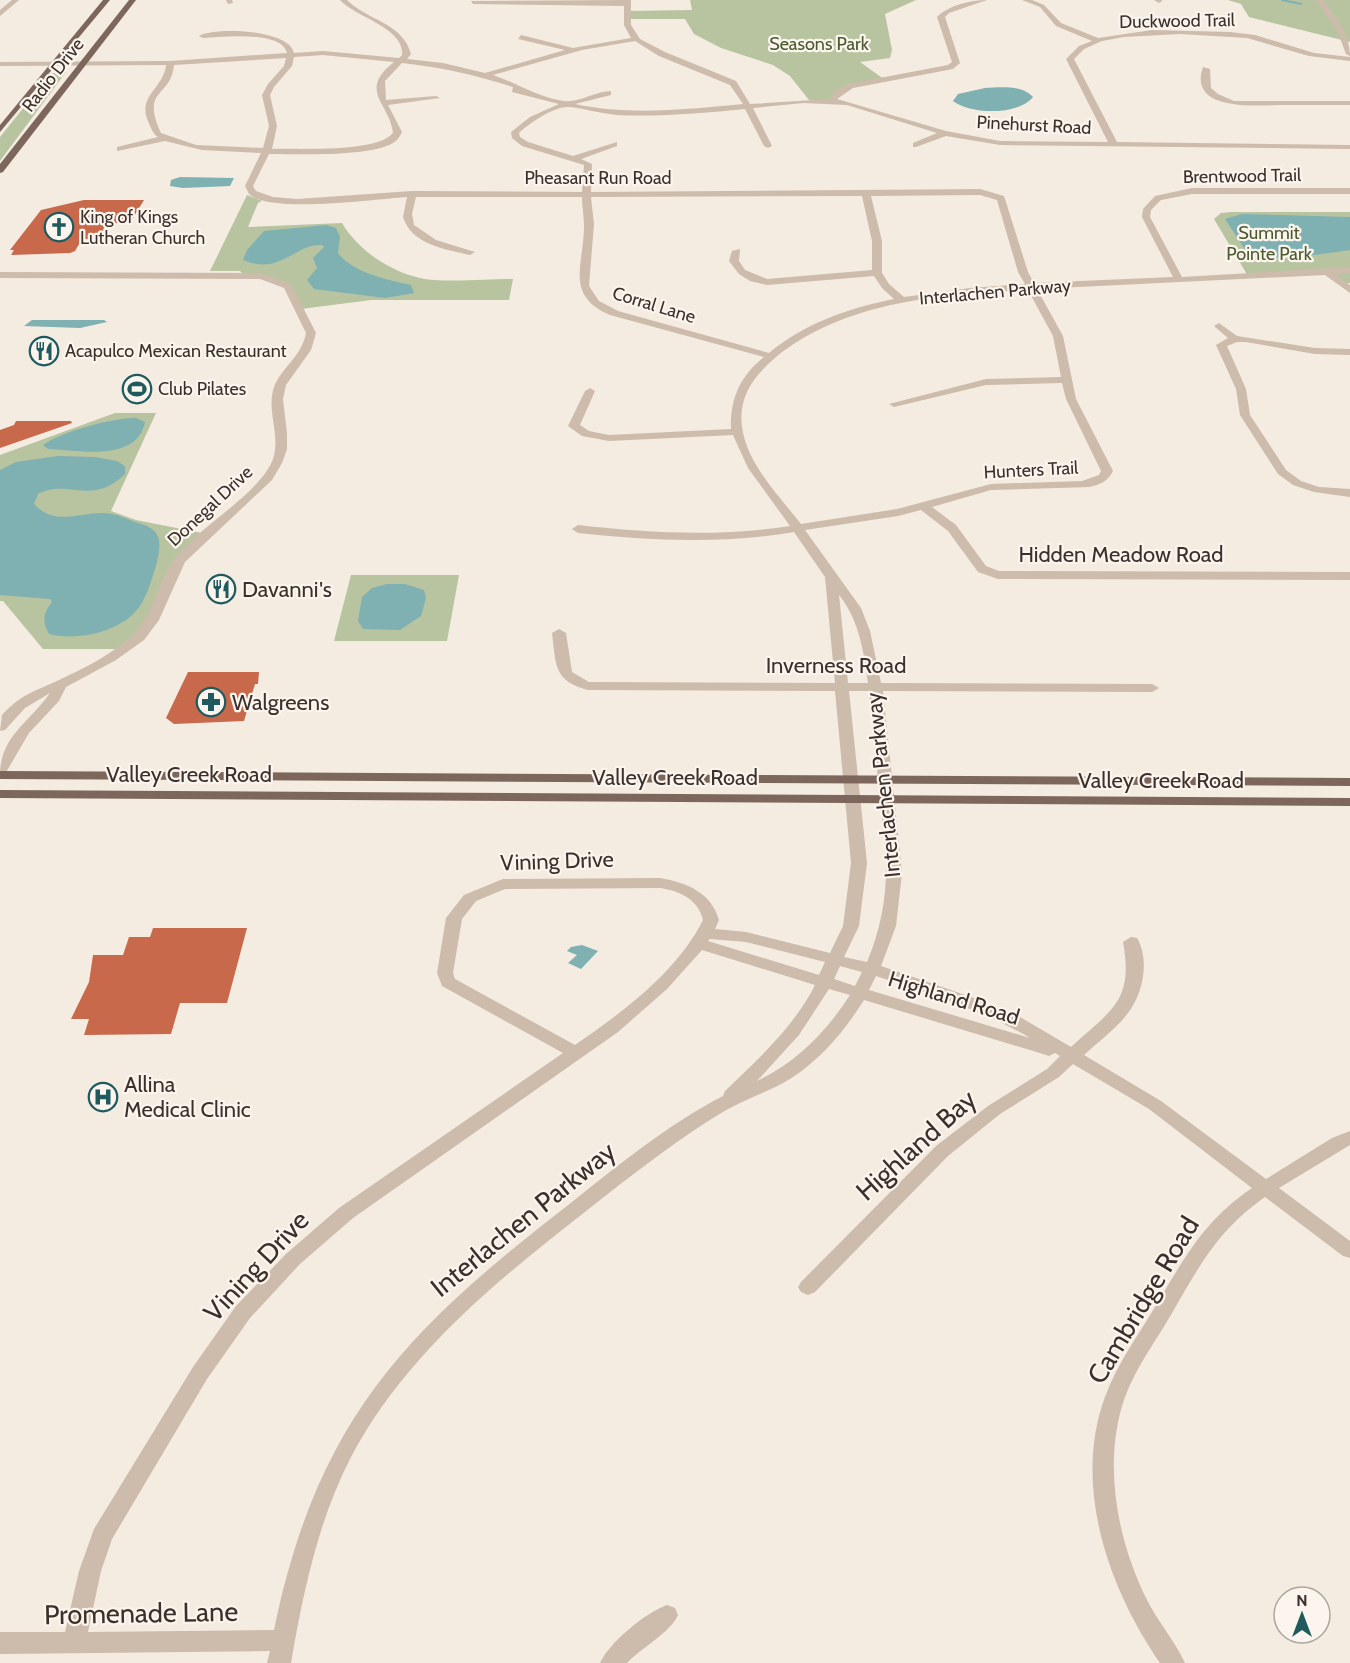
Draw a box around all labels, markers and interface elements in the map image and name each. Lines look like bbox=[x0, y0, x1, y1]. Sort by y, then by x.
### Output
street label: Duckwood Trail bbox=[1119, 9, 1236, 33]
park label: Seasons Park bbox=[769, 33, 870, 55]
street label: Radio Drive bbox=[17, 34, 89, 116]
street label: Pinehurst Road bbox=[976, 111, 1092, 139]
street label: Brentwood Trail bbox=[1183, 164, 1302, 188]
street label: Pheasant Run Road bbox=[524, 167, 672, 189]
place label: King of Kings Lutheran Church bbox=[80, 206, 205, 249]
church icon: King of Kings Lutheran Church bbox=[43, 211, 75, 243]
park label: Summit Pointe Park bbox=[1226, 222, 1313, 265]
street label: Interlachen Parkway bbox=[918, 274, 1072, 310]
street label: Corral Lane bbox=[610, 282, 698, 328]
restaurant icon: Acapulco Mexican Restaurant bbox=[28, 335, 60, 367]
place label: Acapulco Mexican Restaurant bbox=[65, 340, 287, 362]
sports icon: Club Pilates bbox=[121, 373, 153, 405]
place label: Club Pilates bbox=[158, 378, 246, 400]
street label: Hunters Trail bbox=[983, 457, 1080, 483]
street label: Donegal Drive bbox=[163, 461, 257, 551]
street label: Hidden Meadow Road bbox=[1018, 541, 1224, 568]
restaurant icon: Davanni's bbox=[205, 573, 237, 605]
place label: Davanni's bbox=[242, 576, 332, 603]
street label: Inverness Road bbox=[766, 652, 906, 679]
pharmacy icon: Walgreens bbox=[195, 686, 227, 718]
place label: Walgreens bbox=[232, 689, 329, 716]
street label: Interlachen Parkway bbox=[860, 691, 906, 879]
street label: Valley Creek Road bbox=[106, 761, 272, 788]
street label: Valley Creek Road bbox=[592, 764, 758, 791]
street label: Valley Creek Road bbox=[1078, 767, 1244, 794]
street label: Vining Drive bbox=[500, 846, 614, 876]
street label: Highland Road bbox=[885, 965, 1023, 1031]
place label: Allina Medical Clinic bbox=[124, 1071, 251, 1123]
hospital icon: Allina Medical Clinic bbox=[87, 1081, 119, 1113]
street label: Highland Bay bbox=[849, 1082, 983, 1208]
street label: Interlachen Parkway bbox=[424, 1134, 622, 1304]
street label: Vining Drive bbox=[196, 1204, 316, 1328]
street label: Cambridge Road bbox=[1080, 1210, 1206, 1390]
north arrow bbox=[1272, 1585, 1332, 1645]
text: N bbox=[1296, 1591, 1308, 1610]
street label: Promenade Lane bbox=[44, 1595, 238, 1631]

